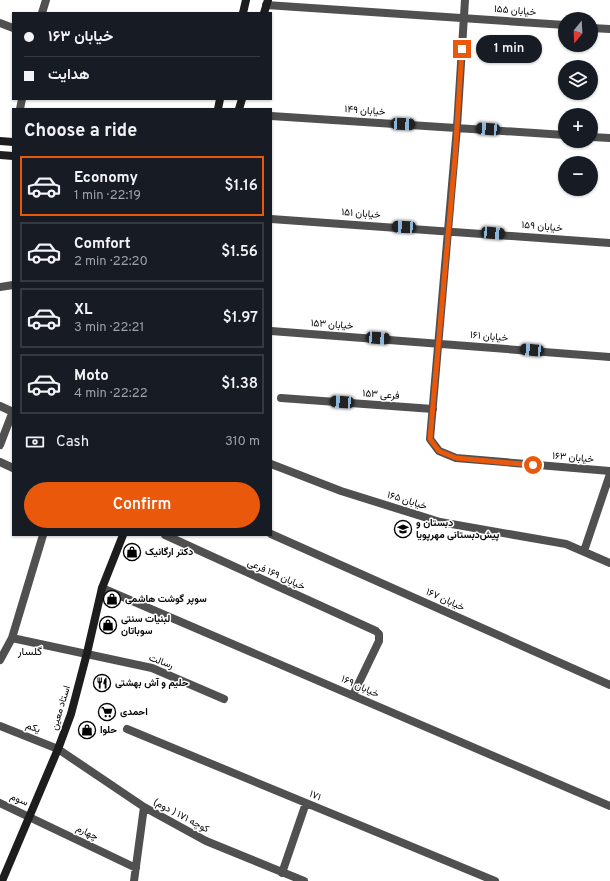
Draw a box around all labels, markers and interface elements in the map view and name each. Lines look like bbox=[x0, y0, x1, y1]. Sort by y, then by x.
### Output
street label: خیابان ۱۵۵ bbox=[493, 3, 537, 19]
north arrow bbox=[558, 12, 598, 52]
map controls bbox=[558, 12, 598, 196]
text: خیابان ۱۶۳ bbox=[48, 28, 113, 47]
callout: 1 min bbox=[476, 35, 542, 63]
route end bbox=[453, 40, 471, 58]
text: 1 min bbox=[494, 41, 524, 57]
button: layers bbox=[558, 60, 598, 100]
text: هدایت bbox=[48, 66, 90, 85]
street label: خیابان ۱۴۹ bbox=[344, 103, 386, 119]
button: + bbox=[558, 108, 598, 148]
car bbox=[391, 117, 415, 131]
text: Choose a ride bbox=[24, 120, 137, 143]
car bbox=[476, 122, 500, 136]
button: − bbox=[558, 156, 598, 196]
icon: car bbox=[26, 168, 62, 204]
text: Economy bbox=[74, 169, 138, 188]
text: $1.16 bbox=[225, 177, 258, 196]
text: 1 min · 22:19 bbox=[74, 188, 141, 204]
street label: خیابان ۱۵۱ bbox=[341, 206, 381, 222]
street label: خیابان ۱۵۹ bbox=[521, 219, 563, 235]
car bbox=[392, 220, 416, 234]
car bbox=[481, 226, 505, 240]
icon: car bbox=[26, 234, 62, 270]
text: Comfort bbox=[74, 235, 131, 254]
text: $1.56 bbox=[221, 243, 258, 262]
text: 2 min · 22:20 bbox=[74, 254, 148, 270]
icon: car bbox=[26, 300, 62, 336]
text: XL bbox=[74, 301, 92, 320]
text: $1.97 bbox=[223, 309, 258, 328]
street label: خیابان ۱۵۳ bbox=[310, 317, 354, 333]
text: 3 min · 22:21 bbox=[74, 320, 144, 336]
street label: خیابان ۱۶۱ bbox=[469, 329, 509, 345]
car bbox=[366, 331, 390, 345]
car bbox=[520, 343, 544, 357]
icon: car bbox=[26, 366, 62, 402]
text: Moto bbox=[74, 367, 109, 386]
text: $1.38 bbox=[221, 375, 258, 394]
text: 4 min · 22:22 bbox=[74, 386, 148, 402]
street label: ۱۵۳ فرعی bbox=[362, 387, 400, 403]
car bbox=[330, 395, 354, 409]
icon: cash bbox=[24, 431, 46, 453]
text: Cash bbox=[56, 433, 89, 452]
text: 310 m bbox=[225, 434, 260, 450]
street label: خیابان ۱۶۳ bbox=[552, 450, 595, 466]
route start bbox=[524, 456, 542, 474]
button: Confirm bbox=[24, 482, 260, 528]
street label: خیابان ۱۶۵ bbox=[385, 489, 429, 513]
place label: دبستان و پیش‌دبستانی مهرپویا bbox=[416, 517, 500, 542]
school or university icon: دبستان و پیش‌دبستانی مهرپویا bbox=[393, 519, 413, 539]
shop icon: دکتر ارگانیک bbox=[122, 542, 142, 562]
place label: دکتر ارگانیک bbox=[145, 546, 193, 559]
street label: خیابان ۱۶۹ فرعی bbox=[245, 556, 307, 594]
street label: خیابان ۱۶۷ bbox=[423, 586, 467, 614]
shop icon: سوپر گوشت هاشمی bbox=[102, 589, 122, 609]
place label: سوپر گوشت هاشمی bbox=[125, 593, 207, 606]
place label: لبنیات سنتی سوباتان bbox=[121, 613, 170, 638]
shop icon: لبنیات سنتی سوباتان bbox=[98, 615, 118, 635]
district label: گلسار bbox=[17, 645, 42, 659]
street label: رسالت bbox=[147, 652, 175, 672]
restaurant icon: حلیم و آش بهشتی bbox=[92, 673, 112, 693]
street label: خیابان ۱۶۹ bbox=[339, 673, 381, 701]
place label: حلیم و آش بهشتی bbox=[115, 677, 189, 690]
street label: استاد معین bbox=[48, 684, 74, 732]
supermarket icon: احمدی bbox=[97, 702, 117, 722]
place label: احمدی bbox=[120, 706, 148, 719]
street label: یکم bbox=[24, 719, 42, 737]
shop icon: حلوا bbox=[77, 720, 97, 740]
place label: حلوا bbox=[100, 724, 117, 737]
street label: ۱۷۱ bbox=[307, 788, 323, 804]
street label: سوم bbox=[8, 790, 30, 810]
street label: کوچه ۱۷۱ ( دوم) bbox=[151, 796, 212, 836]
street label: چهارم bbox=[74, 822, 100, 844]

